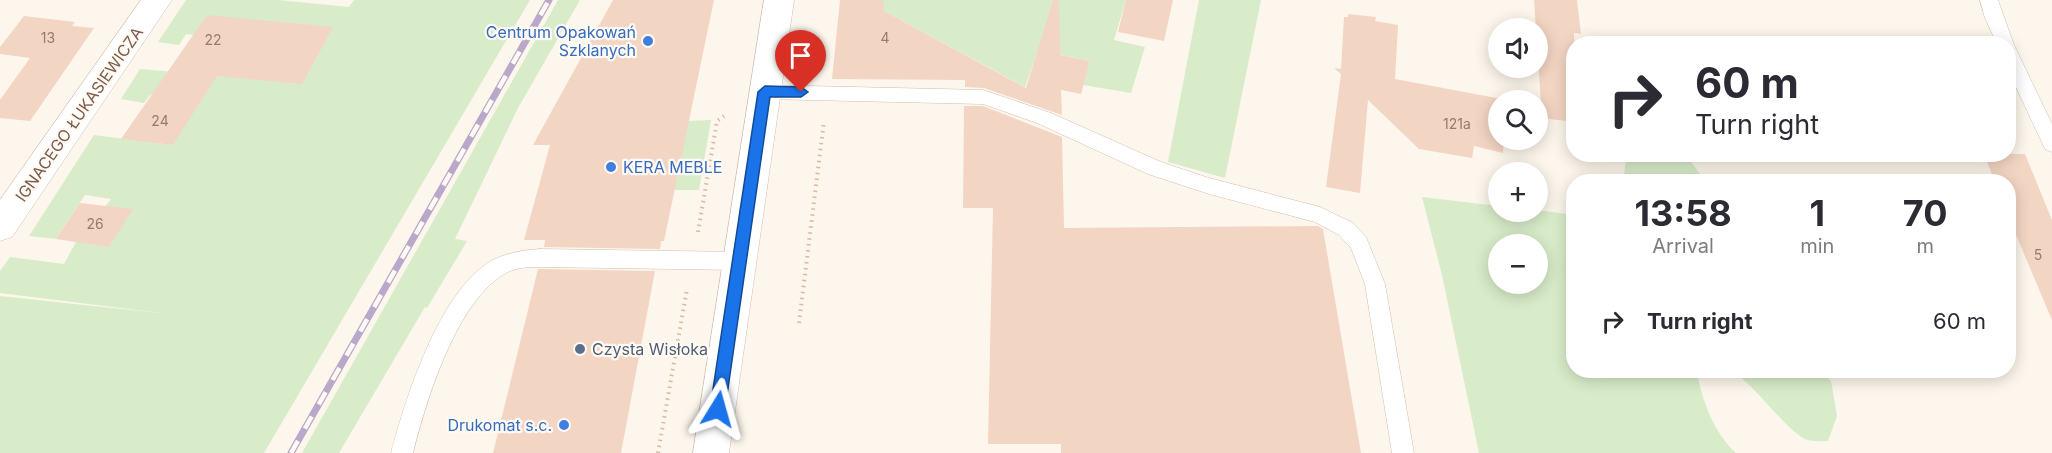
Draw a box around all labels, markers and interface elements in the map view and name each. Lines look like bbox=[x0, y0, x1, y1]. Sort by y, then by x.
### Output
map controls bbox=[1488, 18, 1548, 294]
button: sound bbox=[1488, 18, 1548, 78]
place label: Centrum Opakowań Szklanych bbox=[486, 22, 636, 60]
street label: IGNACEGO ŁUKASIEWICZA bbox=[11, 23, 147, 205]
house number: 13 bbox=[41, 29, 55, 46]
house number: 4 bbox=[880, 29, 890, 46]
pin bbox=[775, 30, 826, 92]
house number: 22 bbox=[204, 31, 222, 48]
marker: Centrum Opakowań Szklanych bbox=[641, 34, 655, 48]
icon: arrive bbox=[784, 39, 817, 72]
text: 60 m bbox=[1695, 57, 1799, 108]
icon: right bbox=[1596, 60, 1674, 138]
button: search bbox=[1488, 90, 1548, 150]
text: Turn right bbox=[1695, 108, 1819, 141]
house number: 24 bbox=[151, 112, 169, 129]
house number: 121a bbox=[1443, 115, 1471, 132]
place label: KERA MEBLE bbox=[623, 157, 722, 177]
marker: KERA MEBLE bbox=[604, 160, 618, 174]
button: + bbox=[1488, 162, 1548, 222]
text: 13:58 bbox=[1634, 191, 1732, 235]
text: 1 bbox=[1810, 191, 1825, 235]
text: 70 bbox=[1903, 191, 1947, 235]
house number: 26 bbox=[86, 215, 104, 232]
button: − bbox=[1488, 234, 1548, 294]
text: Arrival bbox=[1652, 234, 1714, 258]
text: min bbox=[1800, 234, 1834, 258]
text: m bbox=[1916, 234, 1934, 258]
house number: 5 bbox=[2034, 246, 2042, 263]
icon: right bbox=[1596, 305, 1629, 338]
text: Turn right bbox=[1647, 308, 1753, 334]
text: 60 m bbox=[1933, 308, 1986, 334]
place label: Czysta Wisłoka bbox=[592, 339, 708, 359]
marker: Czysta Wisłoka bbox=[573, 342, 587, 356]
position arrow bbox=[686, 377, 750, 441]
place label: Drukomat s.c. bbox=[447, 415, 552, 435]
marker: Drukomat s.c. bbox=[557, 418, 571, 432]

